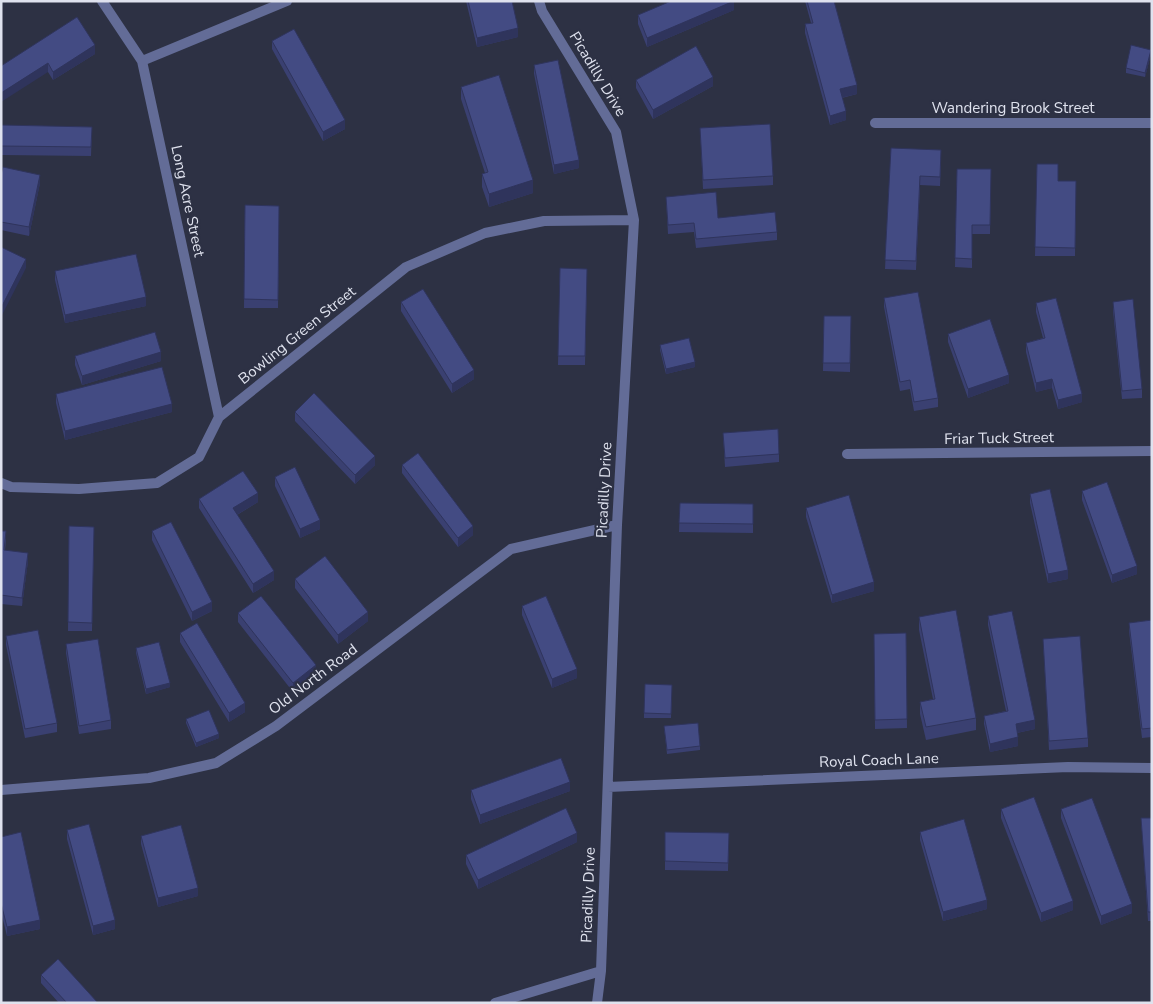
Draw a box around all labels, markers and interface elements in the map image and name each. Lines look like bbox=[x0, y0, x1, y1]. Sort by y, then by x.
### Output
street label: Picadilly Drive bbox=[565, 28, 631, 120]
street label: Wandering Brook Street bbox=[931, 98, 1095, 118]
street label: Long Acre Street bbox=[166, 143, 210, 259]
street label: Bowling Green Street bbox=[234, 281, 360, 389]
street label: Friar Tuck Street bbox=[944, 427, 1055, 449]
street label: Picadilly Drive bbox=[592, 442, 616, 538]
street label: Old North Road bbox=[265, 639, 361, 719]
street label: Royal Coach Lane bbox=[819, 748, 939, 772]
street label: Picadilly Drive bbox=[576, 847, 600, 943]

